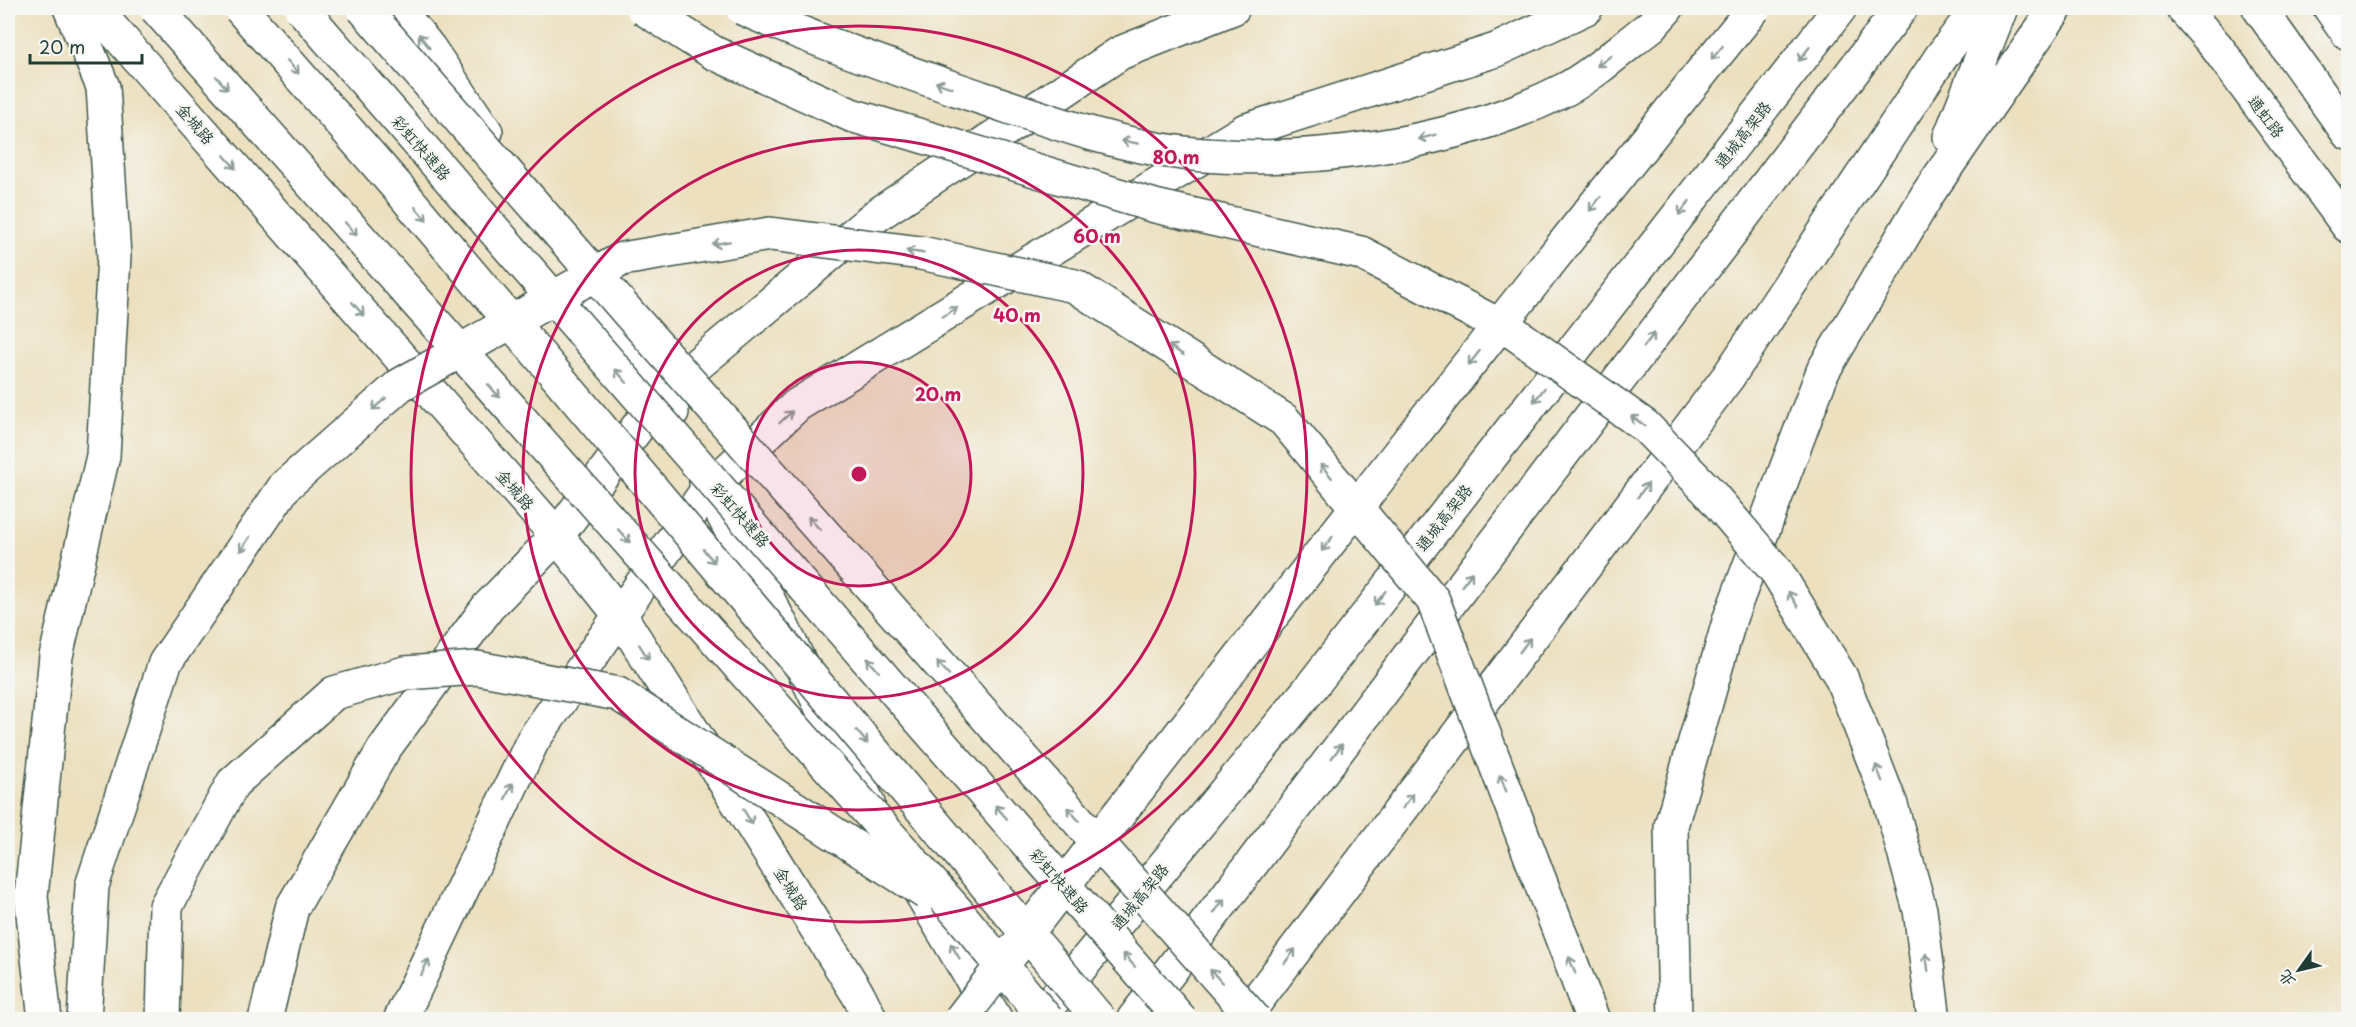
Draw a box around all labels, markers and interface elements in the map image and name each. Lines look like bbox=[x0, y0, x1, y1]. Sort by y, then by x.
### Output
scale bar bbox=[30, 27, 142, 65]
text: 20 m bbox=[39, 33, 85, 60]
one-way arrow bbox=[417, 34, 430, 50]
one-way arrow bbox=[1711, 45, 1724, 61]
one-way arrow bbox=[1798, 45, 1811, 61]
one-way arrow bbox=[1597, 54, 1613, 67]
one-way arrow bbox=[286, 59, 299, 75]
one-way arrow bbox=[215, 75, 229, 90]
one-way arrow bbox=[935, 78, 954, 89]
street label: 通虹路 bbox=[2243, 90, 2291, 142]
street label: 通城高架路 bbox=[1708, 95, 1776, 173]
street label: 金城路 bbox=[171, 97, 221, 149]
street label: 彩虹快速路 bbox=[387, 109, 457, 185]
one-way arrow bbox=[1418, 132, 1437, 143]
one-way arrow bbox=[1121, 136, 1140, 147]
text: 80 m bbox=[1152, 143, 1200, 170]
one-way arrow bbox=[223, 154, 236, 170]
one-way arrow bbox=[1588, 196, 1601, 212]
one-way arrow bbox=[1678, 199, 1691, 215]
one-way arrow bbox=[414, 206, 428, 221]
one-way arrow bbox=[344, 221, 358, 236]
text: 60 m bbox=[1073, 222, 1121, 249]
one-way arrow bbox=[712, 237, 732, 248]
one-way arrow bbox=[905, 247, 925, 258]
one-way arrow bbox=[351, 301, 365, 316]
text: 40 m bbox=[993, 301, 1041, 328]
one-way arrow bbox=[941, 305, 958, 317]
one-way arrow bbox=[1642, 332, 1655, 348]
one-way arrow bbox=[1168, 344, 1185, 356]
one-way arrow bbox=[1468, 349, 1481, 365]
one-way arrow bbox=[614, 368, 628, 383]
text: 20 m bbox=[915, 380, 961, 407]
one-way arrow bbox=[487, 383, 501, 398]
one-way arrow bbox=[1532, 386, 1545, 402]
one-way arrow bbox=[372, 397, 387, 411]
one-way arrow bbox=[778, 409, 793, 424]
one-way arrow bbox=[1630, 415, 1646, 427]
street label: 金城路 bbox=[491, 463, 541, 515]
one-way arrow bbox=[1320, 463, 1333, 479]
centre of rings bbox=[849, 464, 869, 484]
street label: 彩虹快速路 bbox=[706, 476, 776, 552]
street label: 通城高架路 bbox=[1409, 478, 1477, 556]
one-way arrow bbox=[1637, 482, 1649, 498]
one-way arrow bbox=[807, 516, 821, 531]
one-way arrow bbox=[617, 529, 631, 544]
one-way arrow bbox=[239, 535, 251, 552]
one-way arrow bbox=[1321, 536, 1334, 552]
one-way arrow bbox=[702, 548, 716, 563]
one-way arrow bbox=[1461, 571, 1474, 587]
one-way arrow bbox=[1374, 590, 1387, 606]
one-way arrow bbox=[1787, 591, 1799, 608]
one-way arrow bbox=[1519, 637, 1532, 653]
one-way arrow bbox=[638, 643, 650, 660]
one-way arrow bbox=[866, 658, 880, 673]
one-way arrow bbox=[936, 661, 950, 676]
one-way arrow bbox=[855, 729, 868, 745]
one-way arrow bbox=[1330, 743, 1343, 759]
one-way arrow bbox=[1872, 764, 1883, 783]
one-way arrow bbox=[1496, 774, 1507, 792]
one-way arrow bbox=[504, 782, 516, 800]
one-way arrow bbox=[1401, 793, 1414, 809]
one-way arrow bbox=[994, 805, 1008, 820]
one-way arrow bbox=[1066, 807, 1080, 822]
one-way arrow bbox=[743, 808, 755, 825]
street label: 彩虹快速路 bbox=[1025, 842, 1095, 918]
street label: 通城高架路 bbox=[1104, 857, 1174, 935]
street label: 金城路 bbox=[769, 861, 815, 915]
one-way arrow bbox=[1212, 898, 1225, 914]
north arrow bbox=[2269, 940, 2329, 1000]
one-way arrow bbox=[949, 943, 961, 960]
one-way arrow bbox=[1283, 948, 1296, 964]
one-way arrow bbox=[1122, 952, 1136, 967]
one-way arrow bbox=[1921, 952, 1932, 972]
one-way arrow bbox=[1565, 956, 1576, 975]
one-way arrow bbox=[419, 958, 431, 976]
text: 北 bbox=[2271, 966, 2300, 992]
one-way arrow bbox=[1209, 969, 1223, 984]

